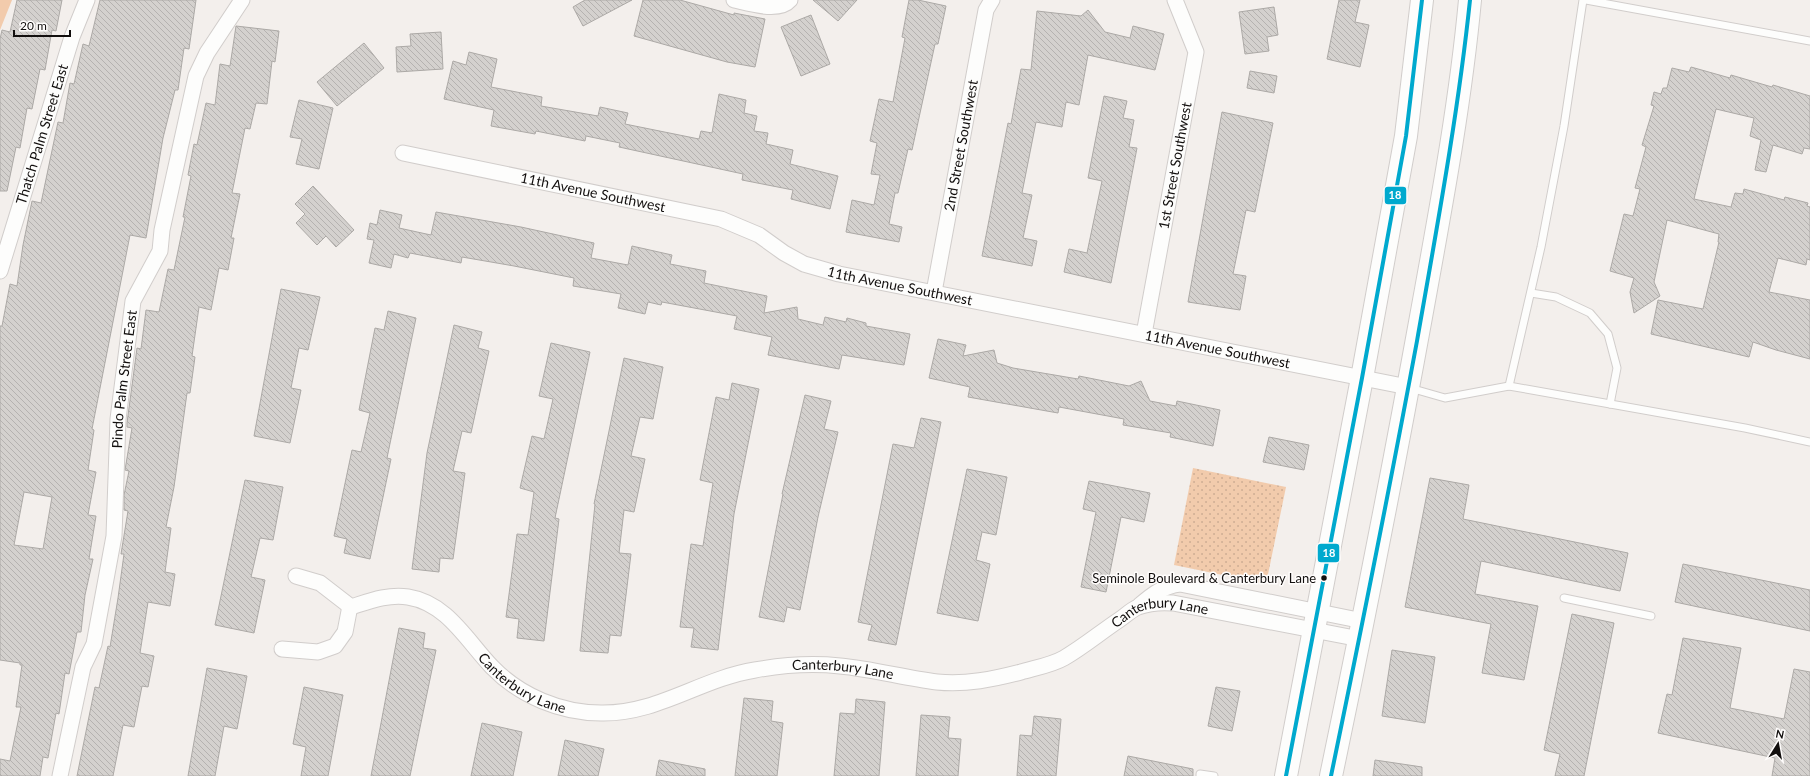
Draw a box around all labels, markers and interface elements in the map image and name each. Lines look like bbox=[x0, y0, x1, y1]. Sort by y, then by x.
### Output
scale bar bbox=[14, 12, 70, 38]
text: 20 m bbox=[20, 18, 47, 33]
street label: Thatch Palm Street East bbox=[12, 62, 71, 206]
street label: 2nd Street Southwest bbox=[940, 78, 981, 213]
street label: 1st Street Southwest bbox=[1154, 101, 1195, 231]
street label: 11th Avenue Southwest bbox=[519, 169, 667, 215]
line badge: 18 bbox=[1384, 186, 1407, 205]
text: 18 bbox=[1389, 188, 1401, 201]
street label: 11th Avenue Southwest bbox=[825, 262, 974, 308]
street label: Pindo Palm Street East bbox=[108, 309, 140, 449]
street label: 11th Avenue Southwest bbox=[1144, 326, 1292, 371]
line badge: 18 bbox=[1317, 543, 1340, 563]
text: 18 bbox=[1323, 546, 1335, 559]
place label: Seminole Boulevard & Canterbury Lane bbox=[1092, 570, 1316, 586]
marker: Seminole Boulevard & Canterbury Lane bbox=[1319, 573, 1329, 583]
street label: Canterbury Lane bbox=[1108, 594, 1210, 631]
street label: Canterbury Lane bbox=[475, 649, 568, 716]
street label: Canterbury Lane bbox=[791, 656, 895, 682]
north arrow bbox=[1758, 724, 1798, 764]
text: N bbox=[1775, 727, 1785, 741]

